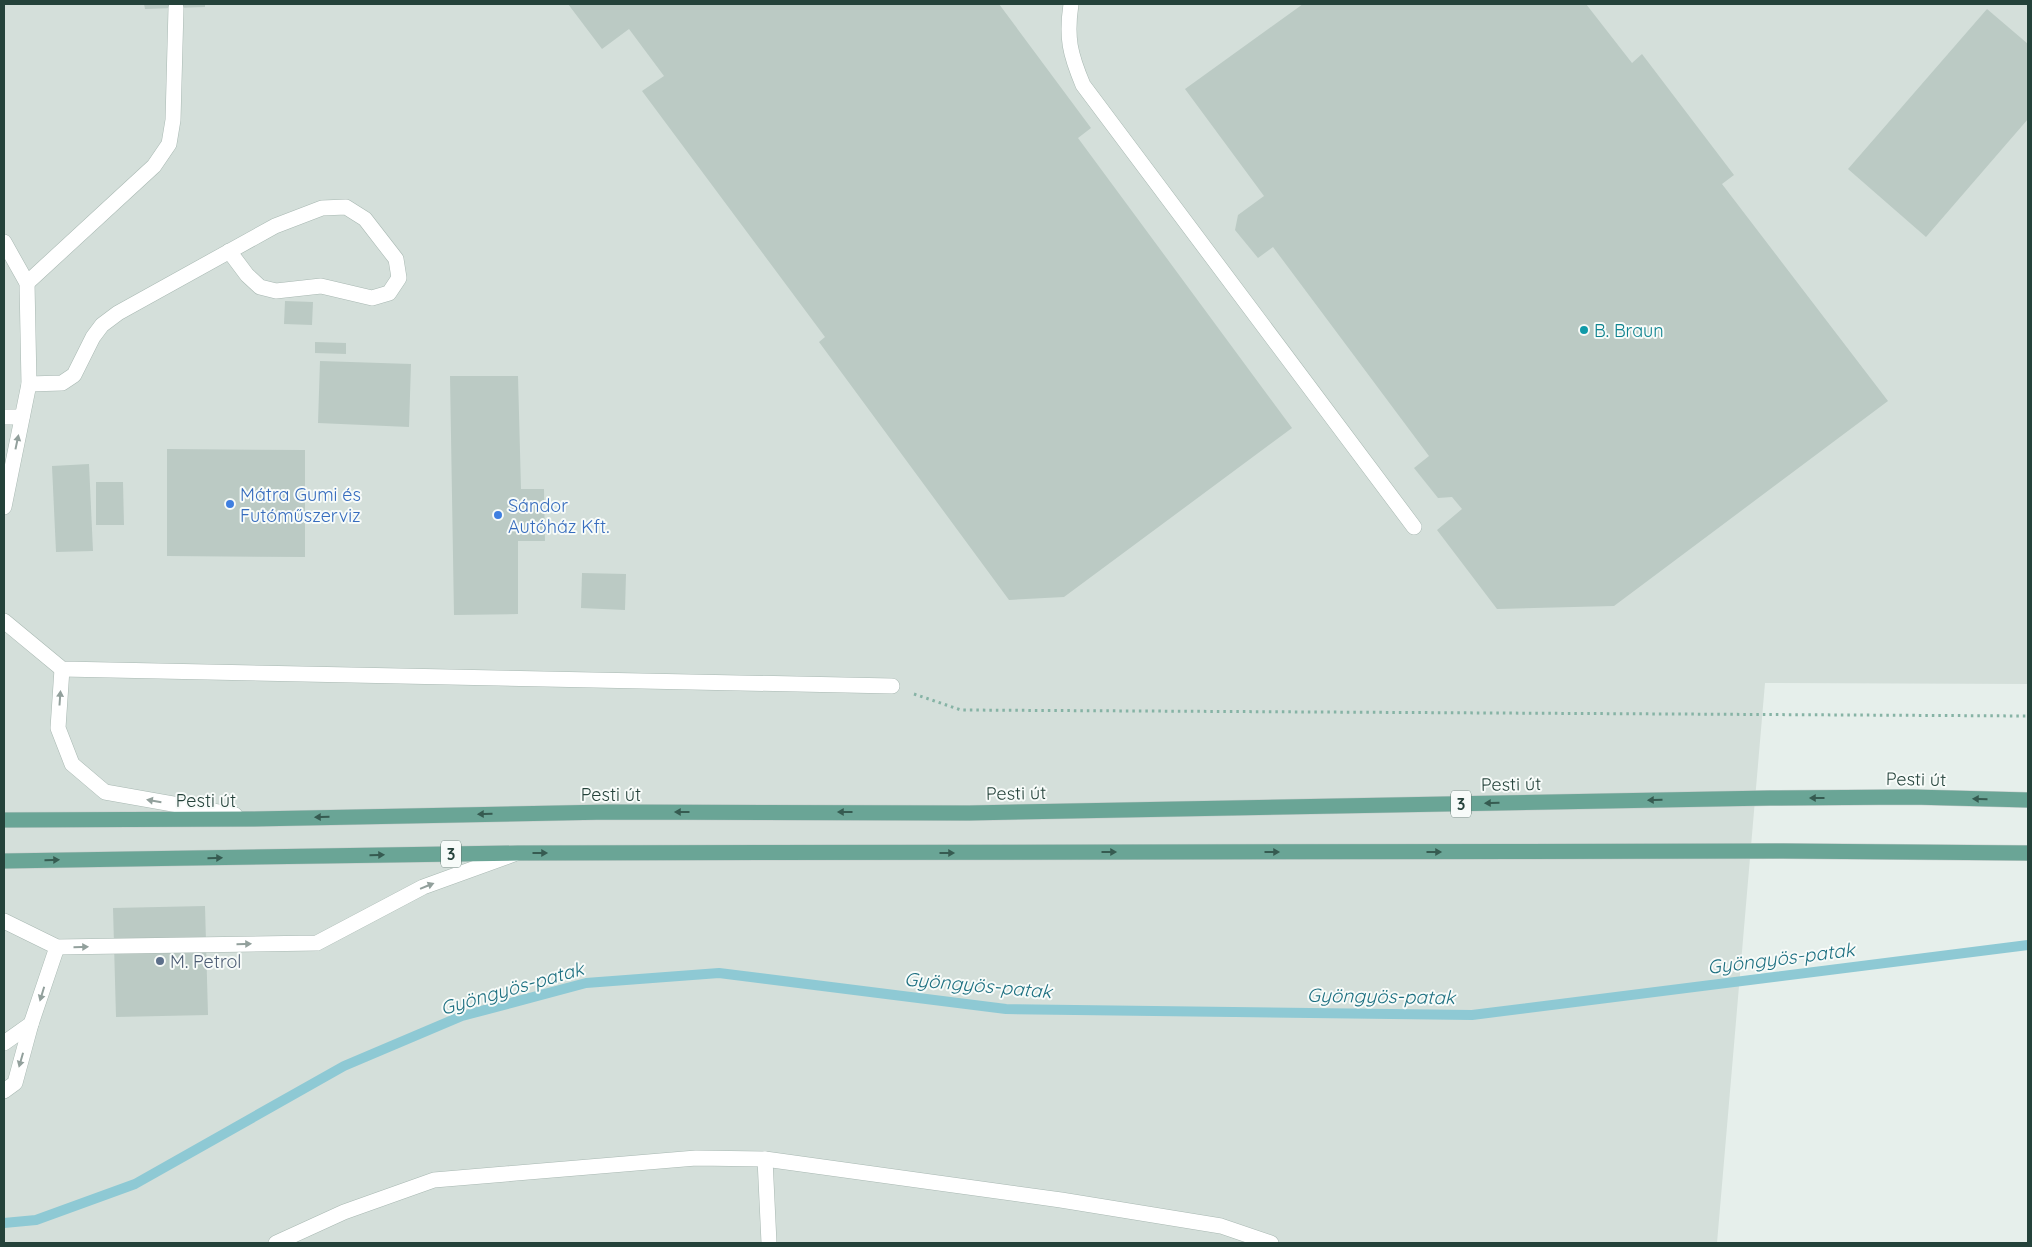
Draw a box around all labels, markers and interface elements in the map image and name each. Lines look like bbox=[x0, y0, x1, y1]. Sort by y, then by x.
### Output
place label: B. Braun bbox=[1594, 319, 1664, 342]
marker: B. Braun bbox=[1578, 324, 1590, 336]
one-way arrow bbox=[13, 435, 21, 450]
place label: Mátra Gumi és Futóműszerviz bbox=[240, 483, 361, 527]
place label: Sándor Autóház Kft. bbox=[508, 494, 609, 538]
marker: Mátra Gumi és Futóműszerviz bbox=[224, 498, 236, 510]
marker: Sándor Autóház Kft. bbox=[492, 509, 504, 521]
one-way arrow bbox=[57, 689, 65, 705]
street label: Pesti út bbox=[1886, 767, 1946, 791]
street label: Pesti út bbox=[1481, 772, 1541, 796]
street label: Pesti út bbox=[986, 781, 1046, 805]
street label: Pesti út bbox=[581, 783, 641, 806]
street label: Pesti út bbox=[176, 789, 236, 812]
road number: 3 bbox=[1451, 791, 1471, 818]
one-way arrow bbox=[1809, 794, 1825, 802]
one-way arrow bbox=[1971, 795, 1987, 803]
one-way arrow bbox=[146, 796, 162, 804]
one-way arrow bbox=[1646, 796, 1662, 804]
one-way arrow bbox=[1484, 799, 1500, 807]
one-way arrow bbox=[674, 808, 690, 816]
one-way arrow bbox=[836, 808, 852, 816]
one-way arrow bbox=[476, 811, 492, 819]
one-way arrow bbox=[314, 813, 330, 821]
road number: 3 bbox=[441, 841, 461, 868]
one-way arrow bbox=[1101, 848, 1117, 856]
one-way arrow bbox=[1264, 848, 1280, 856]
one-way arrow bbox=[1426, 848, 1442, 856]
one-way arrow bbox=[532, 849, 548, 857]
one-way arrow bbox=[939, 849, 955, 857]
one-way arrow bbox=[370, 851, 386, 859]
one-way arrow bbox=[207, 854, 223, 862]
one-way arrow bbox=[45, 856, 61, 864]
one-way arrow bbox=[420, 881, 434, 889]
water label: Gyöngyös-patak bbox=[1706, 937, 1858, 979]
one-way arrow bbox=[236, 940, 252, 948]
one-way arrow bbox=[74, 943, 90, 951]
place label: M. Petrol bbox=[170, 950, 241, 973]
marker: M. Petrol bbox=[154, 955, 166, 967]
water label: Gyöngyös-patak bbox=[438, 956, 588, 1020]
water label: Gyöngyös-patak bbox=[903, 967, 1055, 1004]
water label: Gyöngyös-patak bbox=[1307, 983, 1457, 1009]
one-way arrow bbox=[38, 987, 46, 1002]
one-way arrow bbox=[17, 1053, 25, 1068]

